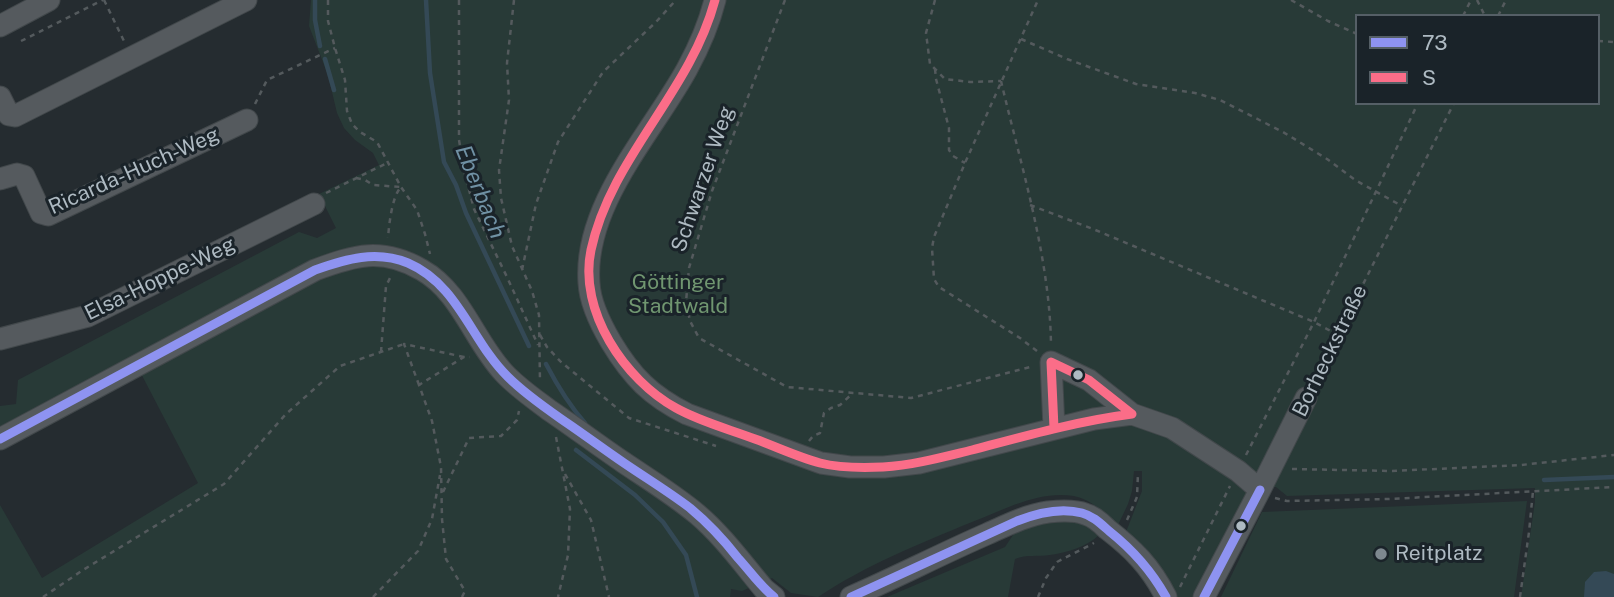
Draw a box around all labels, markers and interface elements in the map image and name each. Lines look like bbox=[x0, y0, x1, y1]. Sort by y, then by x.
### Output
legend bbox=[1355, 14, 1600, 105]
text: 73 bbox=[1422, 30, 1447, 55]
text: S bbox=[1422, 65, 1436, 90]
street label: Schwarzer Weg bbox=[666, 103, 740, 255]
street label: Ricarda-Huch-Weg bbox=[45, 122, 223, 220]
water label: Eberbach bbox=[449, 141, 511, 243]
street label: Elsa-Hoppe-Weg bbox=[81, 232, 239, 326]
park label: Göttinger Stadtwald bbox=[628, 270, 728, 320]
street label: Borheckstraße bbox=[1287, 281, 1373, 421]
unlabelled marker bbox=[1071, 368, 1085, 382]
unlabelled marker bbox=[1234, 519, 1248, 533]
place label: Reitplatz bbox=[1395, 541, 1482, 567]
marker: Reitplatz bbox=[1373, 546, 1389, 562]

